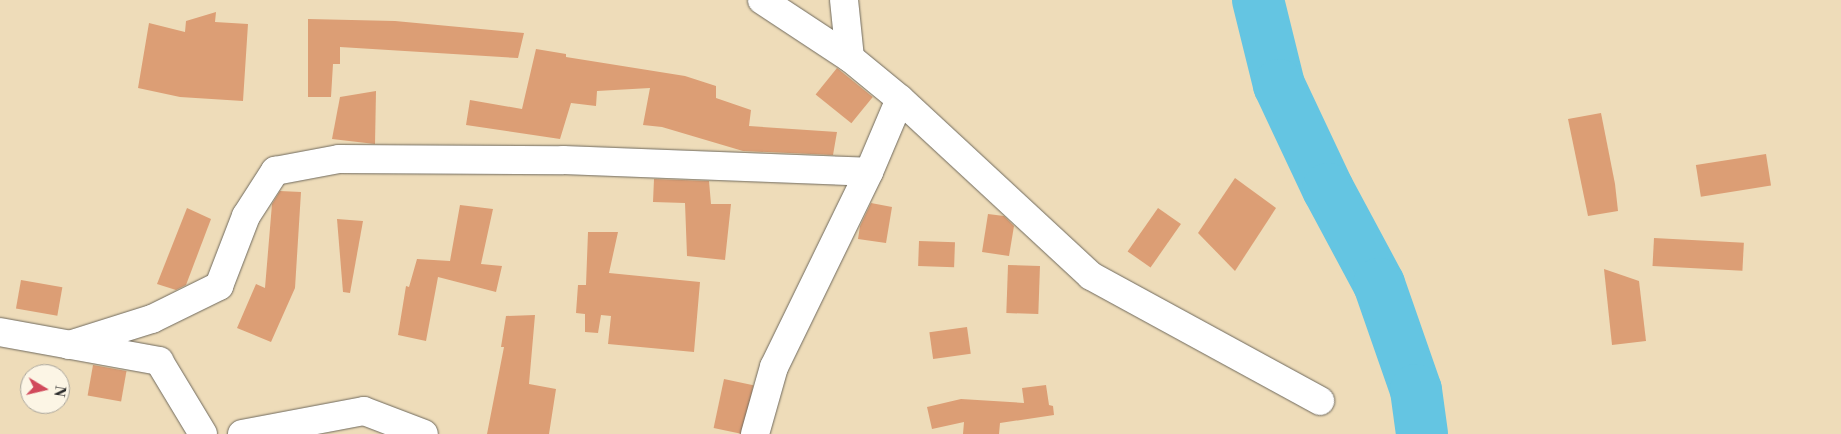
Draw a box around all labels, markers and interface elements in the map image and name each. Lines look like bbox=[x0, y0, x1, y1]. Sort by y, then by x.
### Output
north arrow bbox=[20, 364, 70, 414]
text: N bbox=[49, 384, 69, 398]

